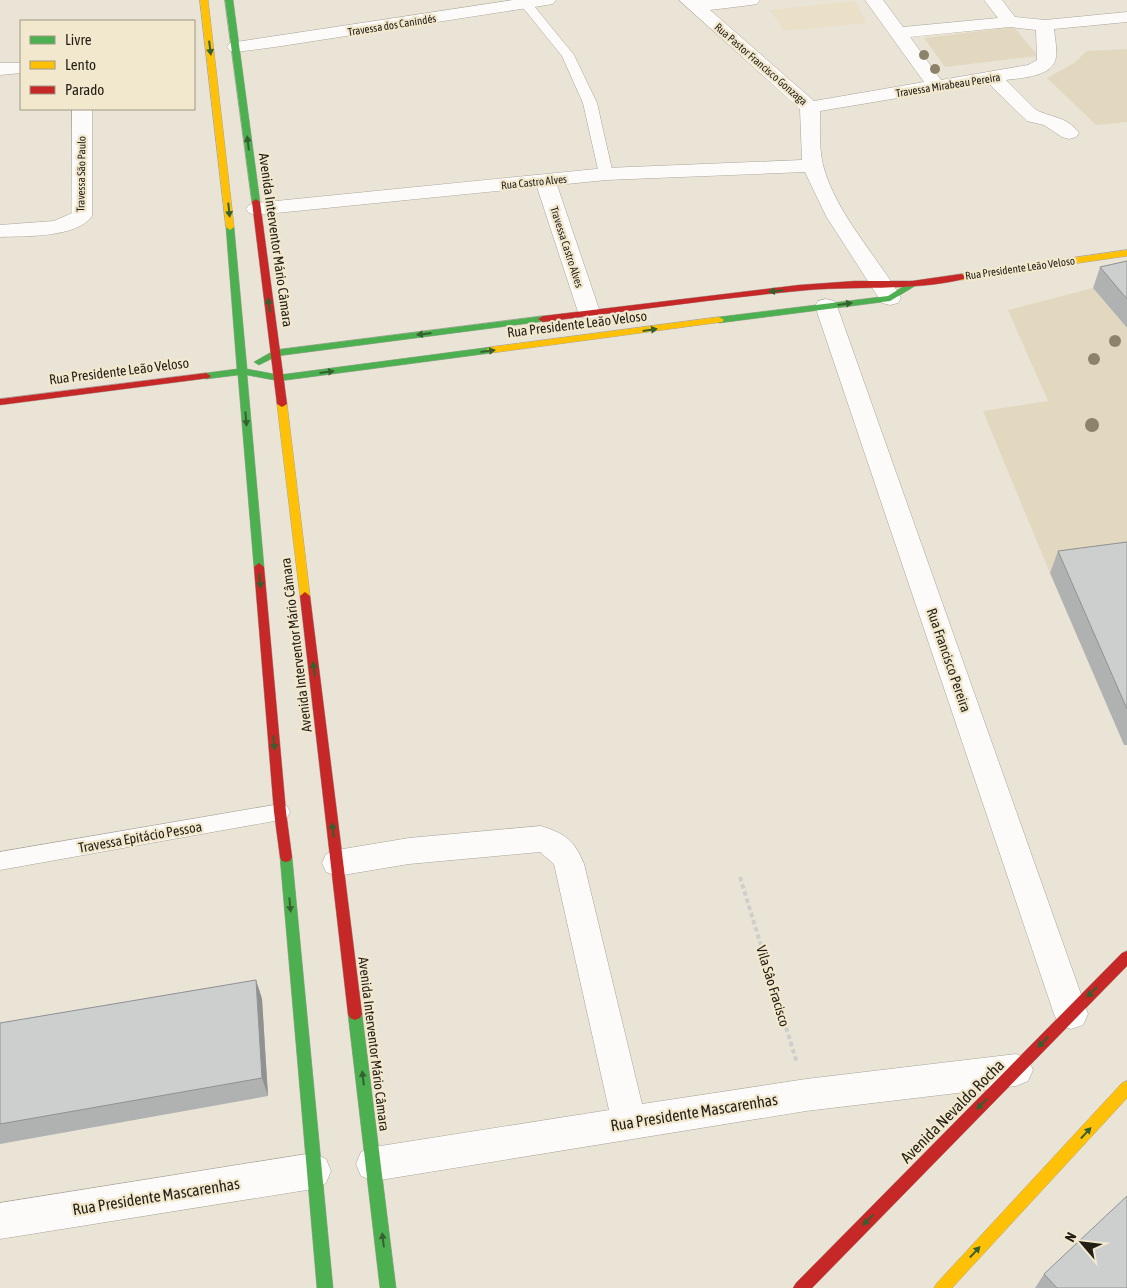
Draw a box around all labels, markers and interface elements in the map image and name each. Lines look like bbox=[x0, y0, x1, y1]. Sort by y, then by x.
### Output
street label: Travessa dos Canindés bbox=[347, 12, 437, 38]
legend bbox=[20, 20, 195, 110]
street label: Rua Pastor Francisco Gonzaga bbox=[712, 21, 810, 107]
text: Livre bbox=[65, 31, 92, 48]
one-way arrow bbox=[206, 41, 214, 57]
text: Lento bbox=[65, 56, 96, 73]
street label: Travessa Mirabeau Pereira bbox=[895, 71, 1001, 99]
text: Parado bbox=[65, 81, 104, 98]
one-way arrow bbox=[244, 135, 252, 151]
street label: Travessa São Paulo bbox=[74, 136, 88, 212]
street label: Avenida Interventor Mário Câmara bbox=[256, 152, 296, 328]
street label: Rua Castro Alves bbox=[501, 173, 568, 191]
one-way arrow bbox=[225, 202, 233, 218]
street label: Travessa Castro Alves bbox=[548, 205, 586, 289]
street label: Rua Presidente Leão Veloso bbox=[964, 254, 1076, 282]
one-way arrow bbox=[768, 288, 784, 296]
one-way arrow bbox=[265, 296, 273, 312]
one-way arrow bbox=[838, 299, 854, 307]
street label: Rua Presidente Leão Veloso bbox=[506, 307, 648, 341]
one-way arrow bbox=[642, 326, 658, 334]
one-way arrow bbox=[415, 330, 431, 338]
one-way arrow bbox=[481, 347, 497, 355]
street label: Rua Presidente Leão Veloso bbox=[48, 354, 190, 388]
one-way arrow bbox=[320, 368, 336, 376]
one-way arrow bbox=[242, 411, 250, 427]
street label: Avenida Interventor Mário Câmara bbox=[277, 557, 315, 733]
one-way arrow bbox=[256, 573, 264, 589]
street label: Rua Francisco Pereira bbox=[924, 606, 974, 714]
one-way arrow bbox=[310, 660, 318, 676]
one-way arrow bbox=[271, 735, 279, 751]
street label: Travessa Epitácio Pessoa bbox=[77, 818, 203, 856]
one-way arrow bbox=[329, 822, 337, 838]
one-way arrow bbox=[287, 897, 295, 913]
street label: Vila Sâo Fracisco bbox=[753, 944, 793, 1028]
street label: Avenida Interventor Mário Câmara bbox=[355, 956, 393, 1132]
one-way arrow bbox=[1086, 986, 1098, 998]
one-way arrow bbox=[1038, 1035, 1050, 1047]
street label: Avenida Nevaldo Rocha bbox=[897, 1056, 1007, 1166]
one-way arrow bbox=[359, 1070, 367, 1086]
street label: Rua Presidente Mascarenhas bbox=[609, 1090, 779, 1134]
one-way arrow bbox=[976, 1098, 988, 1110]
one-way arrow bbox=[1080, 1127, 1092, 1139]
street label: Rua Presidente Mascarenhas bbox=[71, 1174, 241, 1218]
one-way arrow bbox=[862, 1214, 874, 1226]
north arrow bbox=[1057, 1218, 1107, 1268]
text: N bbox=[1062, 1229, 1080, 1244]
one-way arrow bbox=[379, 1231, 387, 1247]
one-way arrow bbox=[969, 1247, 981, 1259]

